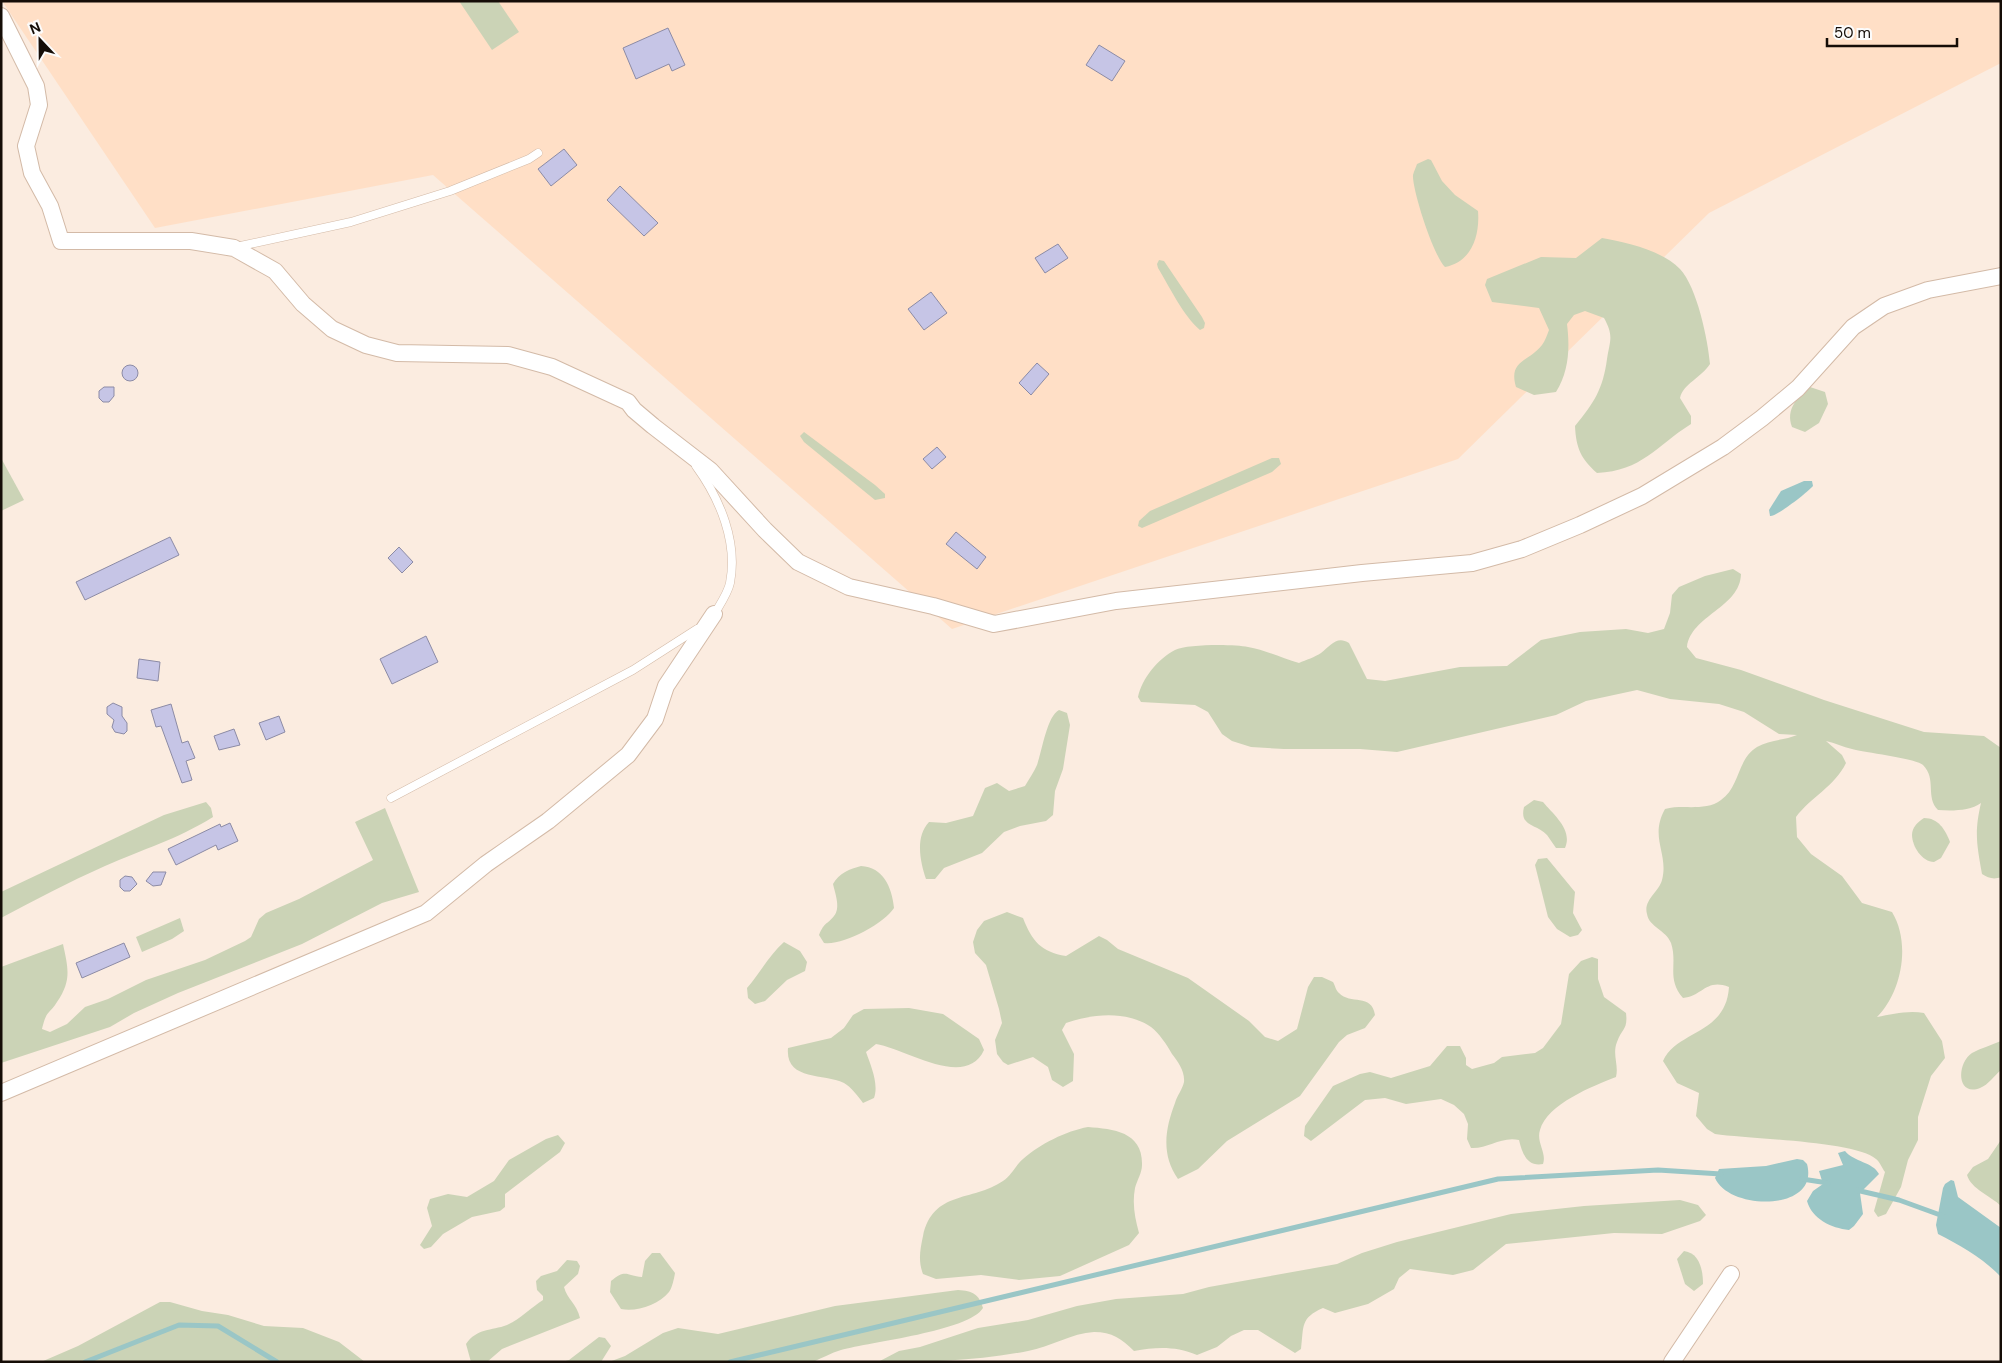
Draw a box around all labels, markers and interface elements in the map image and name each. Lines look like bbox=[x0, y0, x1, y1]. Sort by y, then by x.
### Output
north arrow bbox=[15, 15, 65, 65]
scale bar bbox=[1827, 15, 1957, 47]
text: N bbox=[27, 18, 43, 38]
text: 50 m bbox=[1834, 23, 1871, 43]

